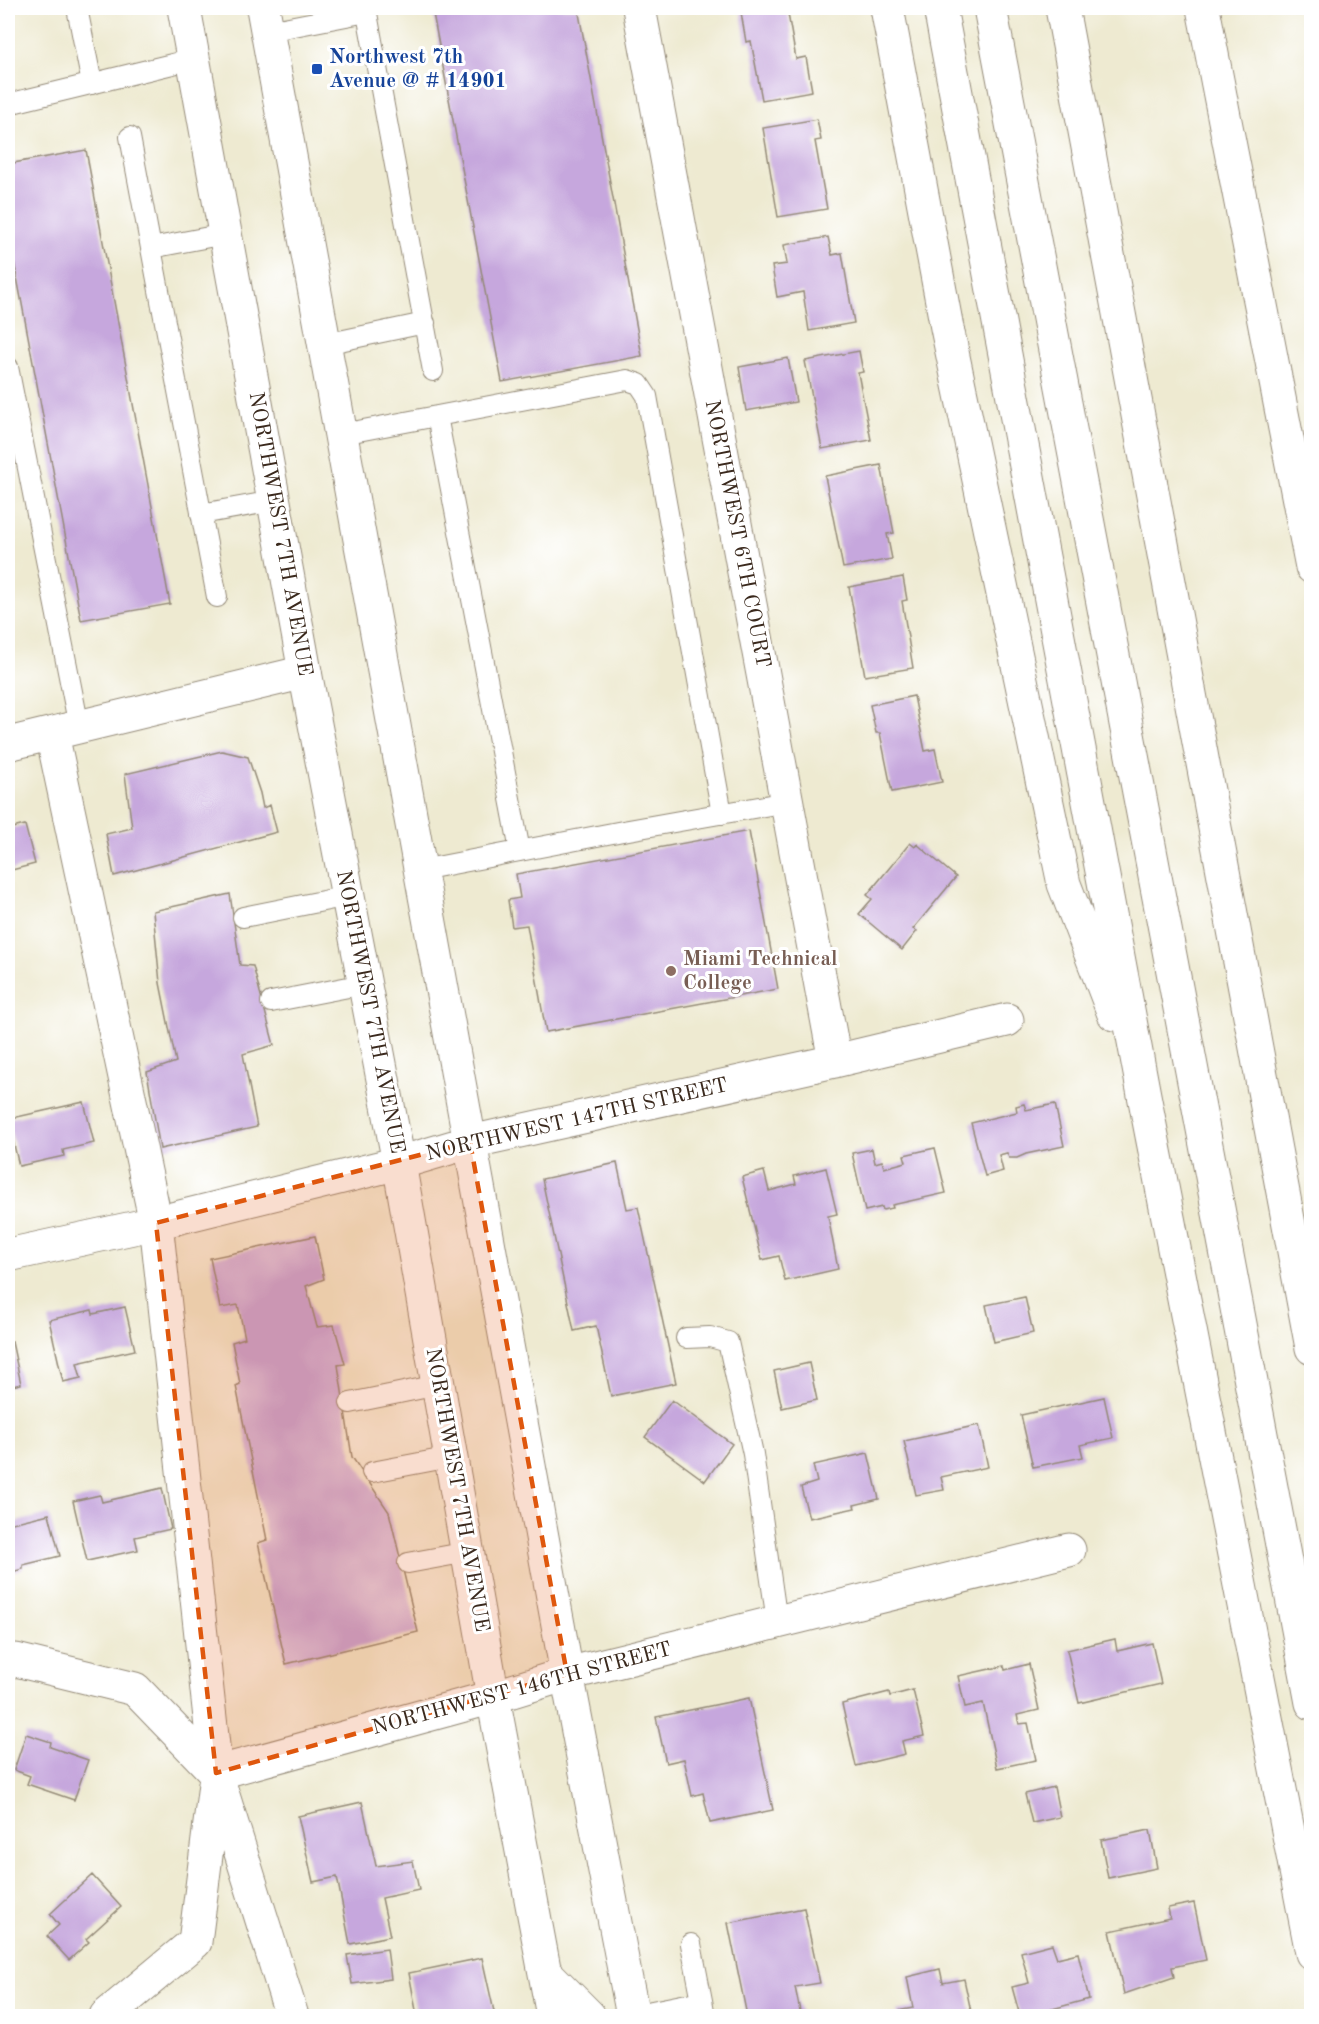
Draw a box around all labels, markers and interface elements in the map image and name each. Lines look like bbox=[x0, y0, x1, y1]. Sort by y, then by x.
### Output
place label: Northwest 7th Avenue @ # 14901 bbox=[329, 47, 507, 92]
marker: Northwest 7th Avenue @ # 14901 bbox=[310, 62, 324, 76]
street label: NORTHWEST 7TH AVENUE bbox=[245, 390, 315, 678]
street label: NORTHWEST 6TH COURT bbox=[701, 398, 773, 670]
street label: NORTHWEST 7TH AVENUE bbox=[332, 869, 408, 1155]
place label: Miami Technical College bbox=[683, 949, 838, 994]
marker: Miami Technical College bbox=[664, 964, 678, 978]
street label: NORTHWEST 147TH STREET bbox=[424, 1075, 730, 1165]
street label: NORTHWEST 7TH AVENUE bbox=[422, 1346, 492, 1634]
street label: NORTHWEST 146TH STREET bbox=[370, 1639, 674, 1739]

